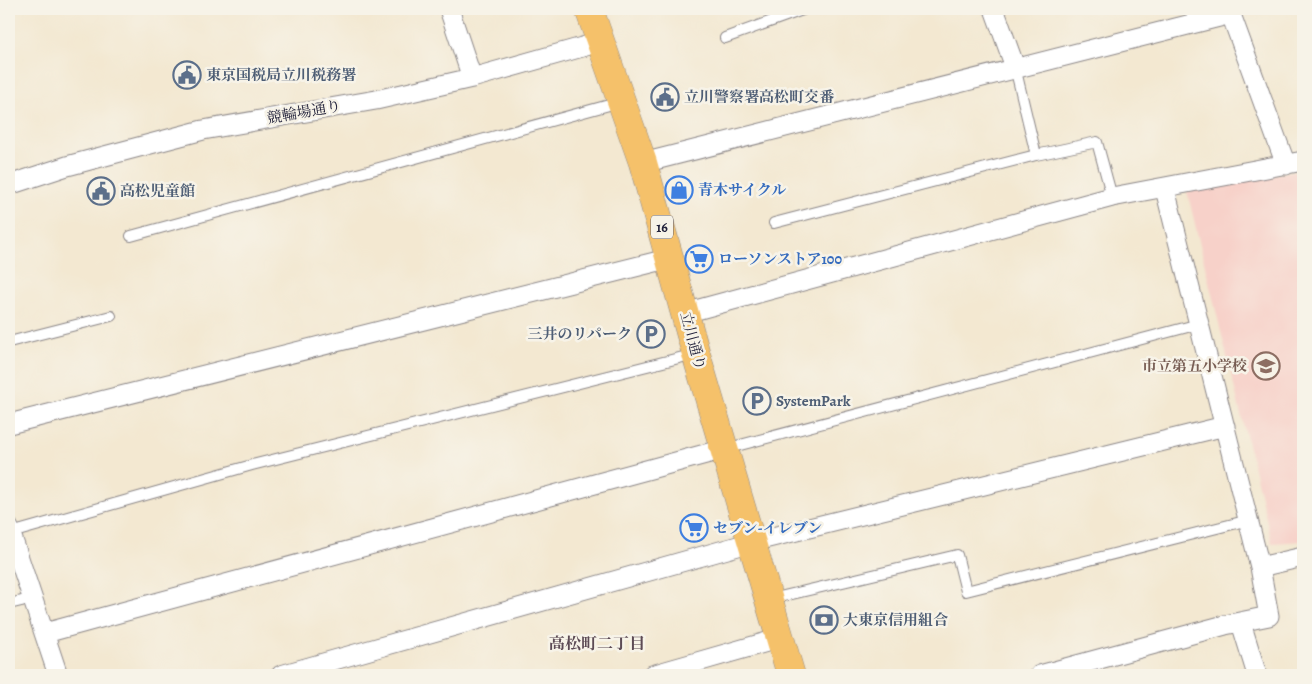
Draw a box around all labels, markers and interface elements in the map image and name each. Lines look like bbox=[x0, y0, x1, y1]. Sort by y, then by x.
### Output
public building icon: 東京国税局立川税務署 bbox=[172, 60, 202, 90]
place label: 東京国税局立川税務署 bbox=[206, 65, 356, 85]
public building icon: 立川警察署高松町交番 bbox=[650, 82, 680, 112]
place label: 立川警察署高松町交番 bbox=[684, 87, 835, 107]
street label: 競輪場通り bbox=[265, 96, 343, 128]
shop icon: 青木サイクル bbox=[664, 175, 694, 205]
public building icon: 高松児童館 bbox=[86, 176, 116, 206]
place label: 青木サイクル bbox=[698, 180, 786, 200]
place label: 高松児童館 bbox=[120, 181, 195, 201]
road number: 16 bbox=[651, 216, 673, 238]
supermarket icon: ローソンストア100 bbox=[684, 244, 714, 274]
place label: ローソンストア100 bbox=[718, 249, 842, 269]
street label: 立川通り bbox=[676, 309, 710, 373]
parking icon: 三井のリパーク bbox=[636, 319, 666, 349]
place label: 三井のリパーク bbox=[527, 324, 632, 344]
school or university icon: 市立第五小学校 bbox=[1251, 351, 1281, 381]
place label: 市立第五小学校 bbox=[1142, 356, 1247, 376]
parking icon: SystemPark bbox=[742, 386, 772, 416]
place label: SystemPark bbox=[776, 391, 851, 411]
supermarket icon: セブン-イレブン bbox=[679, 513, 709, 543]
place label: セブン-イレブン bbox=[713, 518, 822, 538]
bank icon: 大東京信用組合 bbox=[809, 605, 839, 635]
place label: 大東京信用組合 bbox=[843, 610, 948, 630]
district label: 高松町二丁目 bbox=[549, 633, 645, 655]

